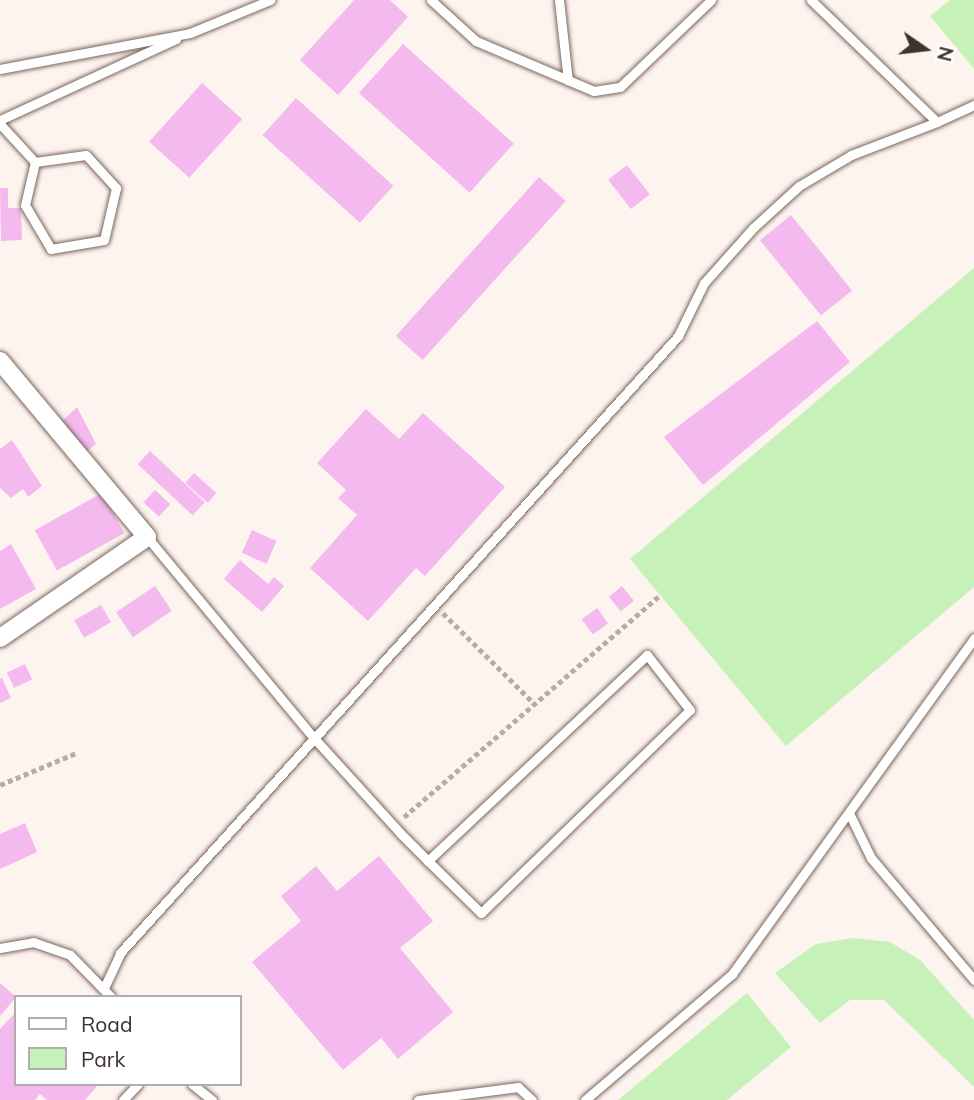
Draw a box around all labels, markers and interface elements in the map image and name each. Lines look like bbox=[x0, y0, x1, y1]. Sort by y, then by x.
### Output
north arrow bbox=[890, 14, 960, 84]
text: N bbox=[932, 44, 959, 64]
legend bbox=[14, 995, 242, 1086]
text: Road bbox=[81, 1011, 132, 1037]
text: Park bbox=[81, 1046, 125, 1072]

